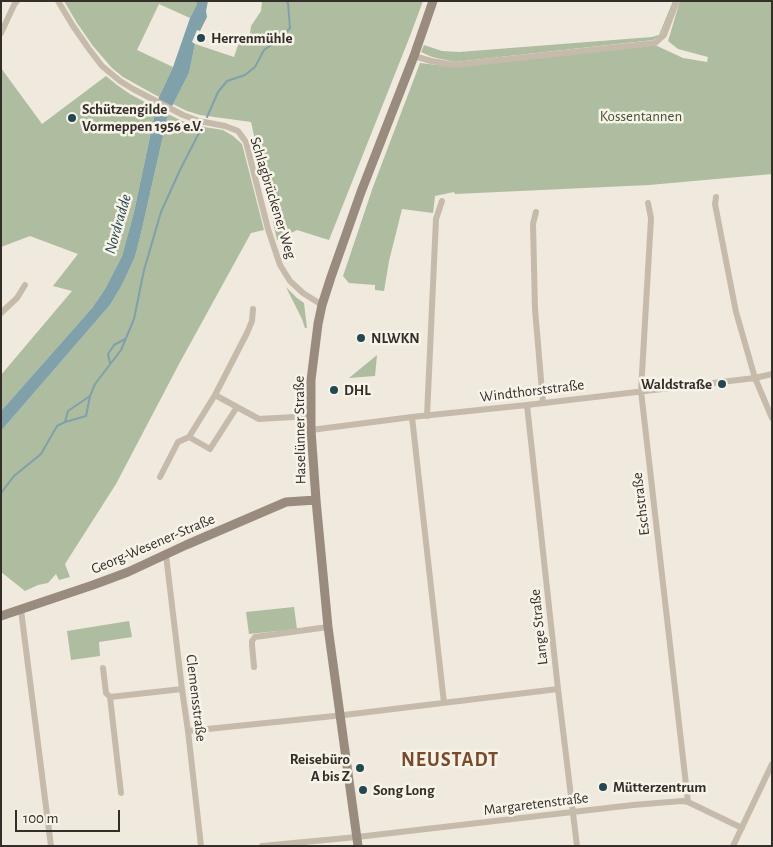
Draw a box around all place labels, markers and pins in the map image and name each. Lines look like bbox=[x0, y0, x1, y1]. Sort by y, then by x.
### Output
place label: Herrenmühle bbox=[211, 29, 293, 47]
marker: Herrenmühle bbox=[195, 32, 207, 44]
place label: Schützengilde Vormeppen 1956 e.V. bbox=[82, 100, 203, 135]
marker: Schützengilde Vormeppen 1956 e.V. bbox=[66, 112, 78, 124]
place label: NLWKN bbox=[371, 329, 420, 347]
marker: NLWKN bbox=[355, 332, 367, 344]
place label: Waldstraße bbox=[641, 375, 712, 393]
marker: Waldstraße bbox=[716, 378, 728, 390]
place label: DHL bbox=[344, 381, 371, 399]
marker: DHL bbox=[328, 384, 340, 396]
place label: Reisebüro A bis Z bbox=[290, 750, 350, 785]
marker: Reisebüro A bis Z bbox=[354, 762, 366, 774]
place label: Mütterzentrum bbox=[613, 778, 706, 796]
place label: Song Long bbox=[373, 781, 434, 799]
marker: Mütterzentrum bbox=[597, 781, 609, 793]
marker: Song Long bbox=[357, 784, 369, 796]

